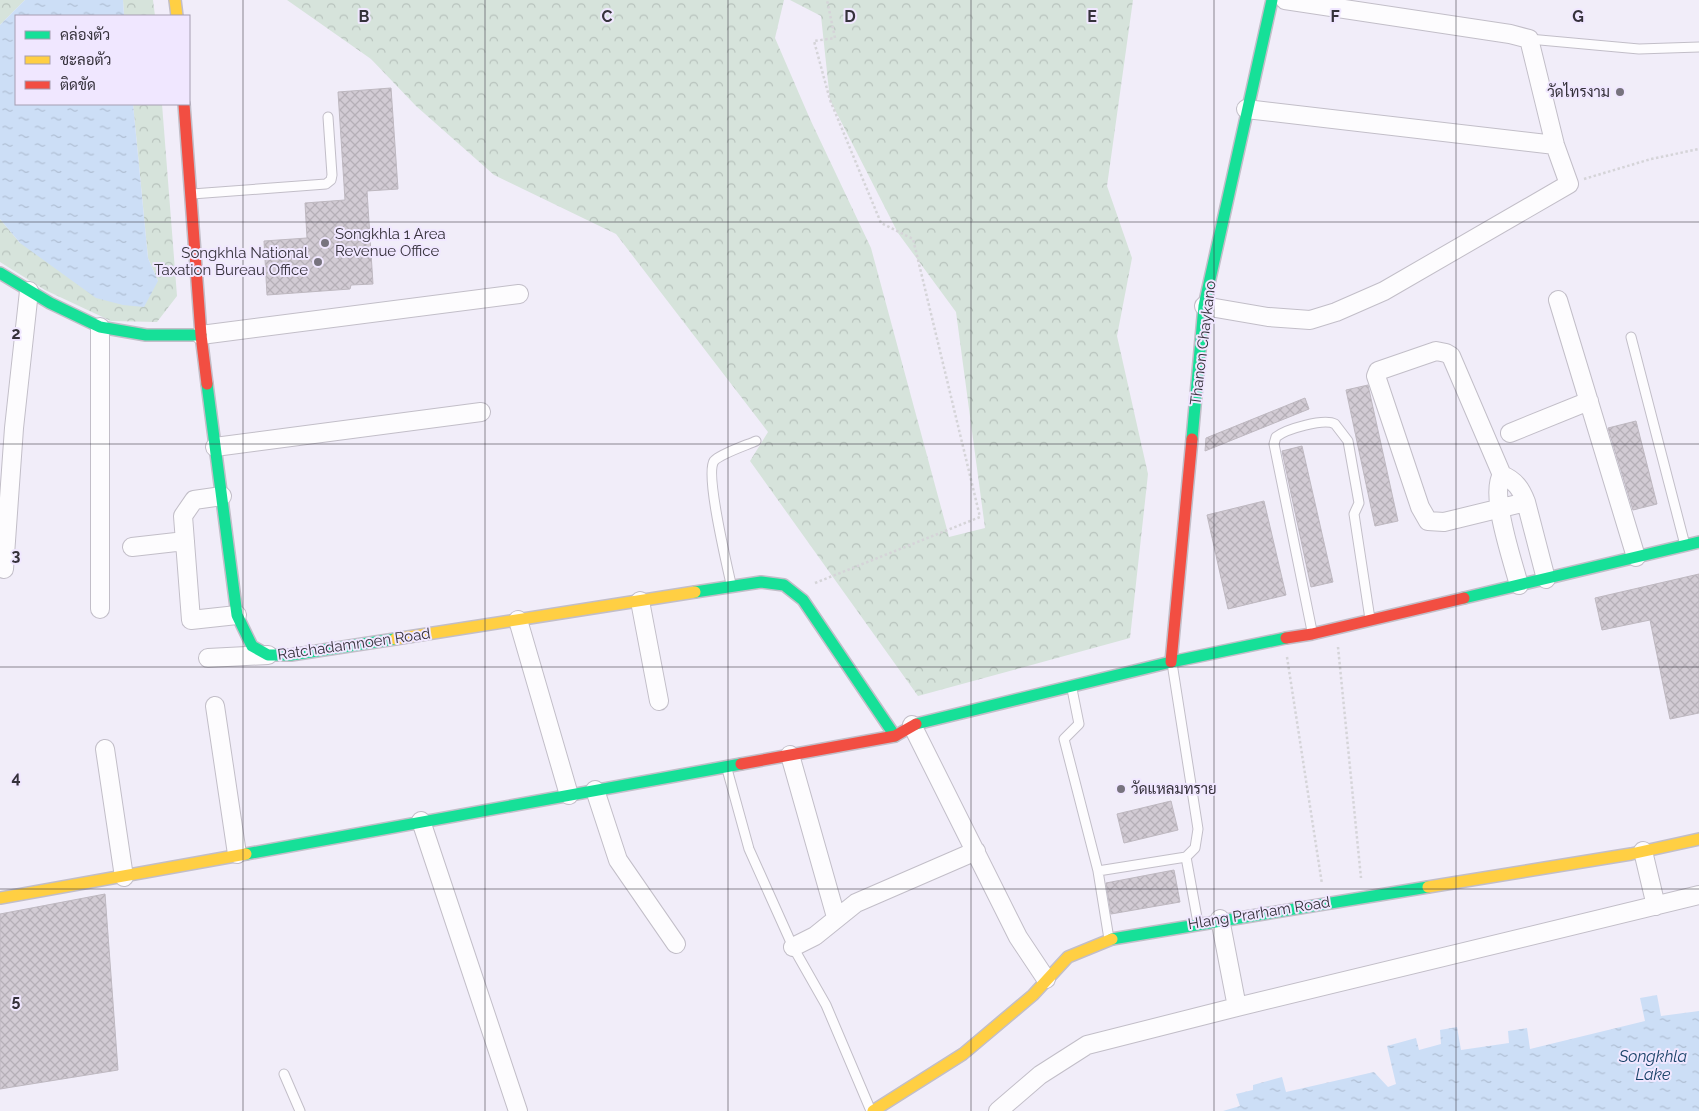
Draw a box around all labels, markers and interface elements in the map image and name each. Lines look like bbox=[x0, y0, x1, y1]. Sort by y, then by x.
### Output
text: B bbox=[359, 7, 370, 26]
text: C bbox=[602, 7, 613, 26]
text: D bbox=[844, 7, 856, 26]
text: E bbox=[1087, 7, 1097, 26]
text: F bbox=[1330, 7, 1340, 26]
text: G bbox=[1572, 7, 1584, 26]
legend bbox=[15, 15, 190, 105]
text: คล่องตัว bbox=[60, 25, 110, 44]
text: ชะลอตัว bbox=[60, 51, 111, 69]
text: ติดขัด bbox=[60, 76, 96, 94]
place label: วัดไทรงาม bbox=[1547, 82, 1610, 101]
marker: วัดไทรงาม bbox=[1614, 86, 1626, 98]
place label: Songkhla 1 Area Revenue Office bbox=[335, 225, 446, 260]
marker: Songkhla 1 Area Revenue Office bbox=[319, 237, 331, 249]
place label: Songkhla National Taxation Bureau Office bbox=[154, 244, 309, 279]
marker: Songkhla National Taxation Bureau Office bbox=[312, 256, 324, 268]
street label: Thanon Chaykano bbox=[1186, 280, 1220, 406]
text: 2 bbox=[11, 324, 21, 343]
text: 3 bbox=[12, 546, 21, 565]
street label: Ratchadamnoen Road bbox=[276, 624, 432, 664]
text: 4 bbox=[11, 768, 21, 787]
place label: วัดแหลมทราย bbox=[1131, 780, 1217, 798]
marker: วัดแหลมทราย bbox=[1115, 783, 1127, 795]
street label: Hlang Prarham Road bbox=[1187, 893, 1331, 933]
text: 5 bbox=[12, 991, 21, 1010]
water label: Songkhla Lake bbox=[1618, 1047, 1688, 1084]

